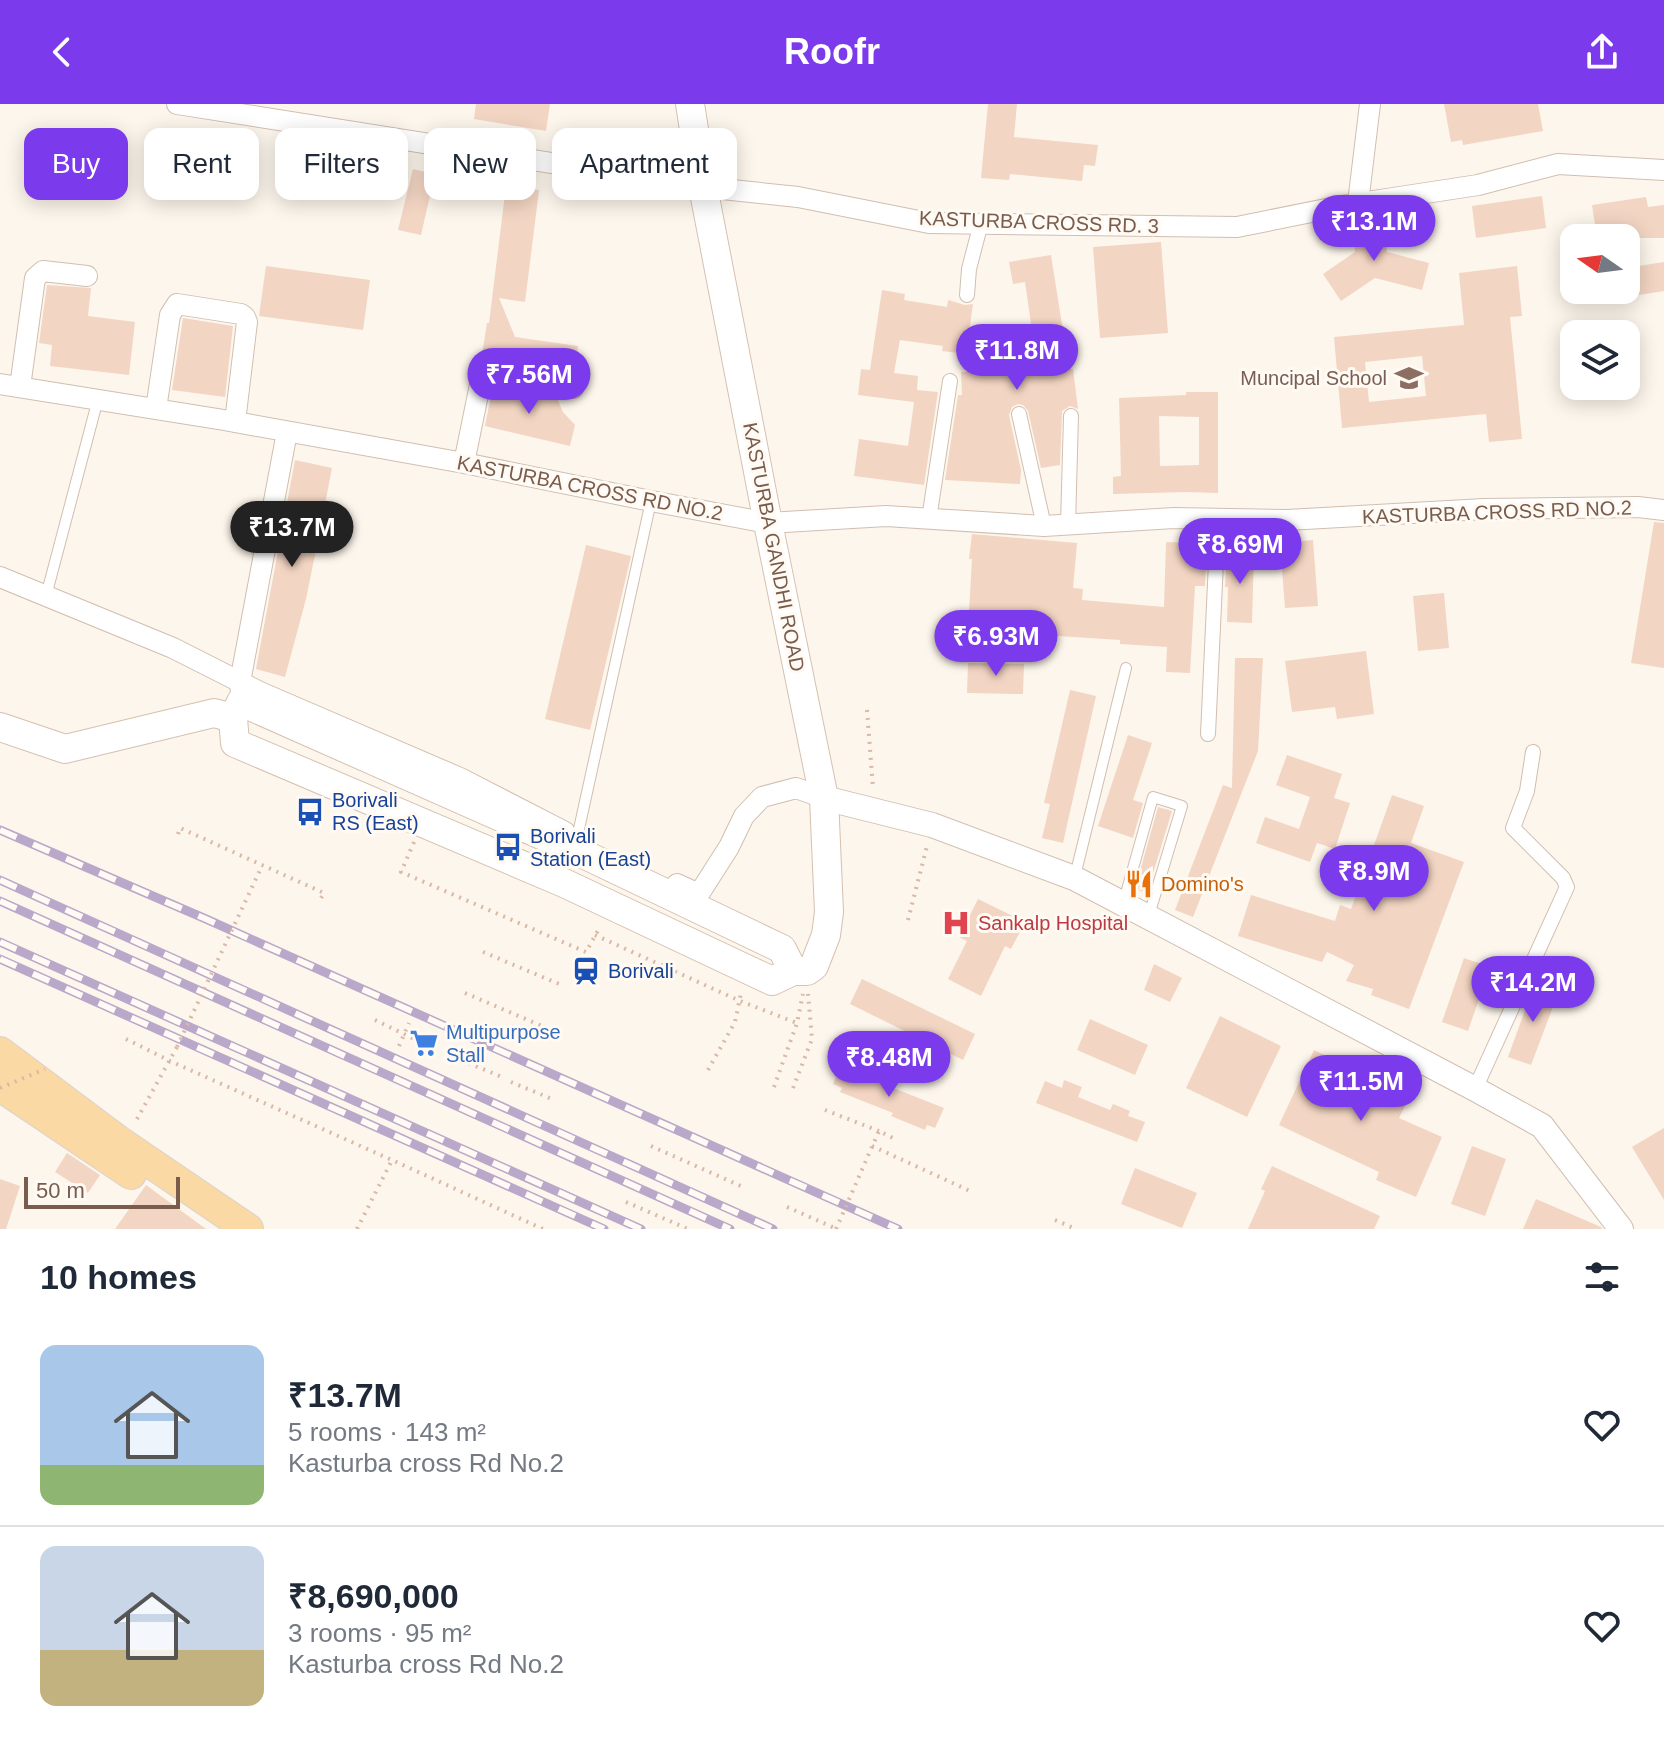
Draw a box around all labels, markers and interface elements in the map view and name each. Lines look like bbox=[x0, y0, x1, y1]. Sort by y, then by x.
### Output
icon: back bbox=[40, 30, 84, 74]
icon: share bbox=[1580, 30, 1624, 74]
text: Roofr bbox=[784, 31, 880, 72]
chip: Buy bbox=[24, 128, 128, 200]
chip: Rent bbox=[144, 128, 259, 200]
chip: Filters bbox=[275, 128, 408, 200]
chip: New bbox=[424, 128, 536, 200]
chip: Apartment bbox=[552, 128, 737, 200]
pin: ₹13.1M bbox=[1309, 195, 1439, 263]
text: ₹13.1M bbox=[1330, 206, 1418, 236]
street label: KASTURBA CROSS RD. 3 bbox=[919, 207, 1159, 237]
north arrow bbox=[1560, 224, 1640, 304]
map controls bbox=[1560, 224, 1640, 400]
button: layers bbox=[1560, 320, 1640, 400]
pin: ₹11.8M bbox=[952, 324, 1082, 392]
text: ₹11.8M bbox=[974, 335, 1060, 365]
pin: ₹7.56M bbox=[464, 348, 594, 416]
text: ₹7.56M bbox=[485, 359, 573, 389]
school or university icon: Muncipal School bbox=[1394, 363, 1424, 393]
place label: Muncipal School bbox=[1240, 367, 1387, 389]
street label: KASTURBA GANDHI ROAD bbox=[739, 421, 809, 673]
street label: KASTURBA CROSS RD NO.2 bbox=[455, 451, 725, 525]
street label: KASTURBA CROSS RD NO.2 bbox=[1362, 496, 1632, 528]
pin: ₹13.7M bbox=[227, 501, 357, 569]
text: ₹13.7M bbox=[248, 512, 336, 542]
pin: ₹8.69M bbox=[1175, 518, 1305, 586]
text: ₹8.69M bbox=[1196, 529, 1284, 559]
pin: ₹6.93M bbox=[931, 610, 1061, 678]
text: ₹6.93M bbox=[952, 621, 1040, 651]
place label: Borivali RS (East) bbox=[332, 789, 419, 834]
bus stop icon: Borivali RS (East) bbox=[295, 797, 325, 827]
place label: Borivali Station (East) bbox=[530, 825, 651, 870]
bus stop icon: Borivali Station (East) bbox=[493, 832, 523, 862]
pin: ₹8.9M bbox=[1318, 845, 1430, 913]
text: ₹8.9M bbox=[1338, 856, 1410, 886]
restaurant icon: Domino's bbox=[1124, 869, 1154, 899]
place label: Domino's bbox=[1161, 873, 1244, 895]
hospital icon: Sankalp Hospital bbox=[941, 908, 971, 938]
place label: Sankalp Hospital bbox=[978, 912, 1128, 934]
station icon: Borivali bbox=[571, 956, 601, 986]
pin: ₹14.2M bbox=[1468, 956, 1598, 1024]
place label: Borivali bbox=[608, 960, 674, 982]
text: ₹14.2M bbox=[1489, 967, 1577, 997]
place label: Multipurpose Stall bbox=[446, 1021, 561, 1066]
supermarket icon: Multipurpose Stall bbox=[409, 1028, 439, 1058]
pin: ₹8.48M bbox=[824, 1031, 954, 1099]
text: ₹8.48M bbox=[845, 1042, 933, 1072]
pin: ₹11.5M bbox=[1296, 1055, 1426, 1123]
text: ₹11.5M bbox=[1318, 1066, 1404, 1096]
scale bar bbox=[24, 1173, 180, 1209]
text: 50 m bbox=[36, 1178, 85, 1203]
icon: filters bbox=[1580, 1255, 1624, 1299]
text: 10 homes bbox=[40, 1258, 197, 1296]
text: ₹13.7M bbox=[288, 1376, 402, 1414]
icon: home bbox=[104, 1377, 200, 1473]
icon: heart bbox=[1580, 1403, 1624, 1447]
text: 5 rooms · 143 m² bbox=[288, 1417, 486, 1447]
text: Kasturba cross Rd No.2 bbox=[288, 1448, 564, 1478]
text: ₹8,690,000 bbox=[288, 1577, 459, 1615]
icon: home bbox=[104, 1578, 200, 1674]
icon: heart bbox=[1580, 1604, 1624, 1648]
text: 3 rooms · 95 m² bbox=[288, 1618, 472, 1648]
text: Kasturba cross Rd No.2 bbox=[288, 1649, 564, 1679]

